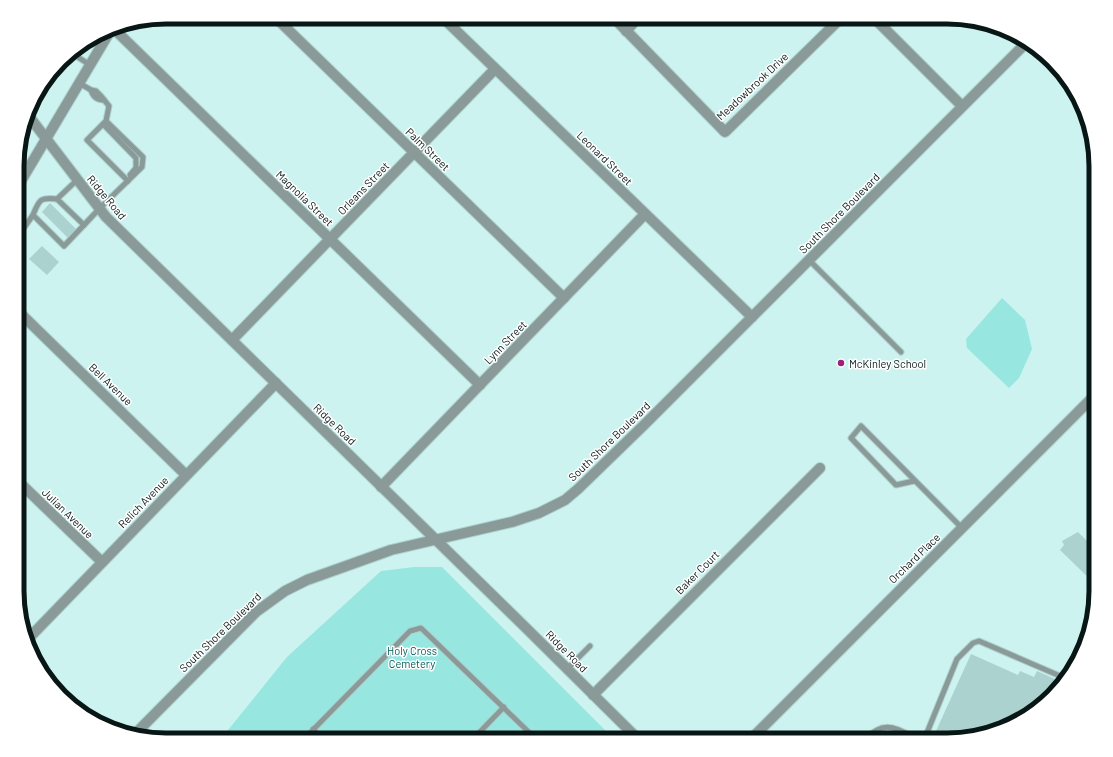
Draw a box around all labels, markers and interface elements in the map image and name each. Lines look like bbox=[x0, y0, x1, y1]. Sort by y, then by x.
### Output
street label: Meadowbrook Drive bbox=[713, 49, 791, 123]
street label: Palm Street bbox=[403, 125, 453, 173]
street label: Leonard Street bbox=[575, 128, 635, 188]
street label: Orleans Street bbox=[335, 159, 391, 217]
street label: Magnolia Street bbox=[274, 167, 336, 229]
street label: South Shore Boulevard bbox=[796, 170, 882, 256]
street label: Ridge Road bbox=[85, 172, 129, 222]
street label: Lynn Street bbox=[481, 318, 529, 366]
place label: McKinley School bbox=[849, 357, 926, 370]
marker: McKinley School bbox=[836, 358, 846, 368]
street label: Bell Avenue bbox=[87, 360, 135, 408]
street label: South Shore Boulevard bbox=[565, 399, 653, 483]
street label: Ridge Road bbox=[311, 401, 359, 447]
street label: Relich Avenue bbox=[115, 473, 171, 531]
street label: Julian Avenue bbox=[40, 485, 96, 541]
street label: Orchard Place bbox=[886, 530, 943, 586]
street label: Baker Court bbox=[672, 547, 722, 597]
street label: South Shore Boulevard bbox=[176, 590, 264, 674]
street label: Ridge Road bbox=[543, 627, 591, 675]
park label: Holy Cross Cemetery bbox=[387, 644, 437, 670]

